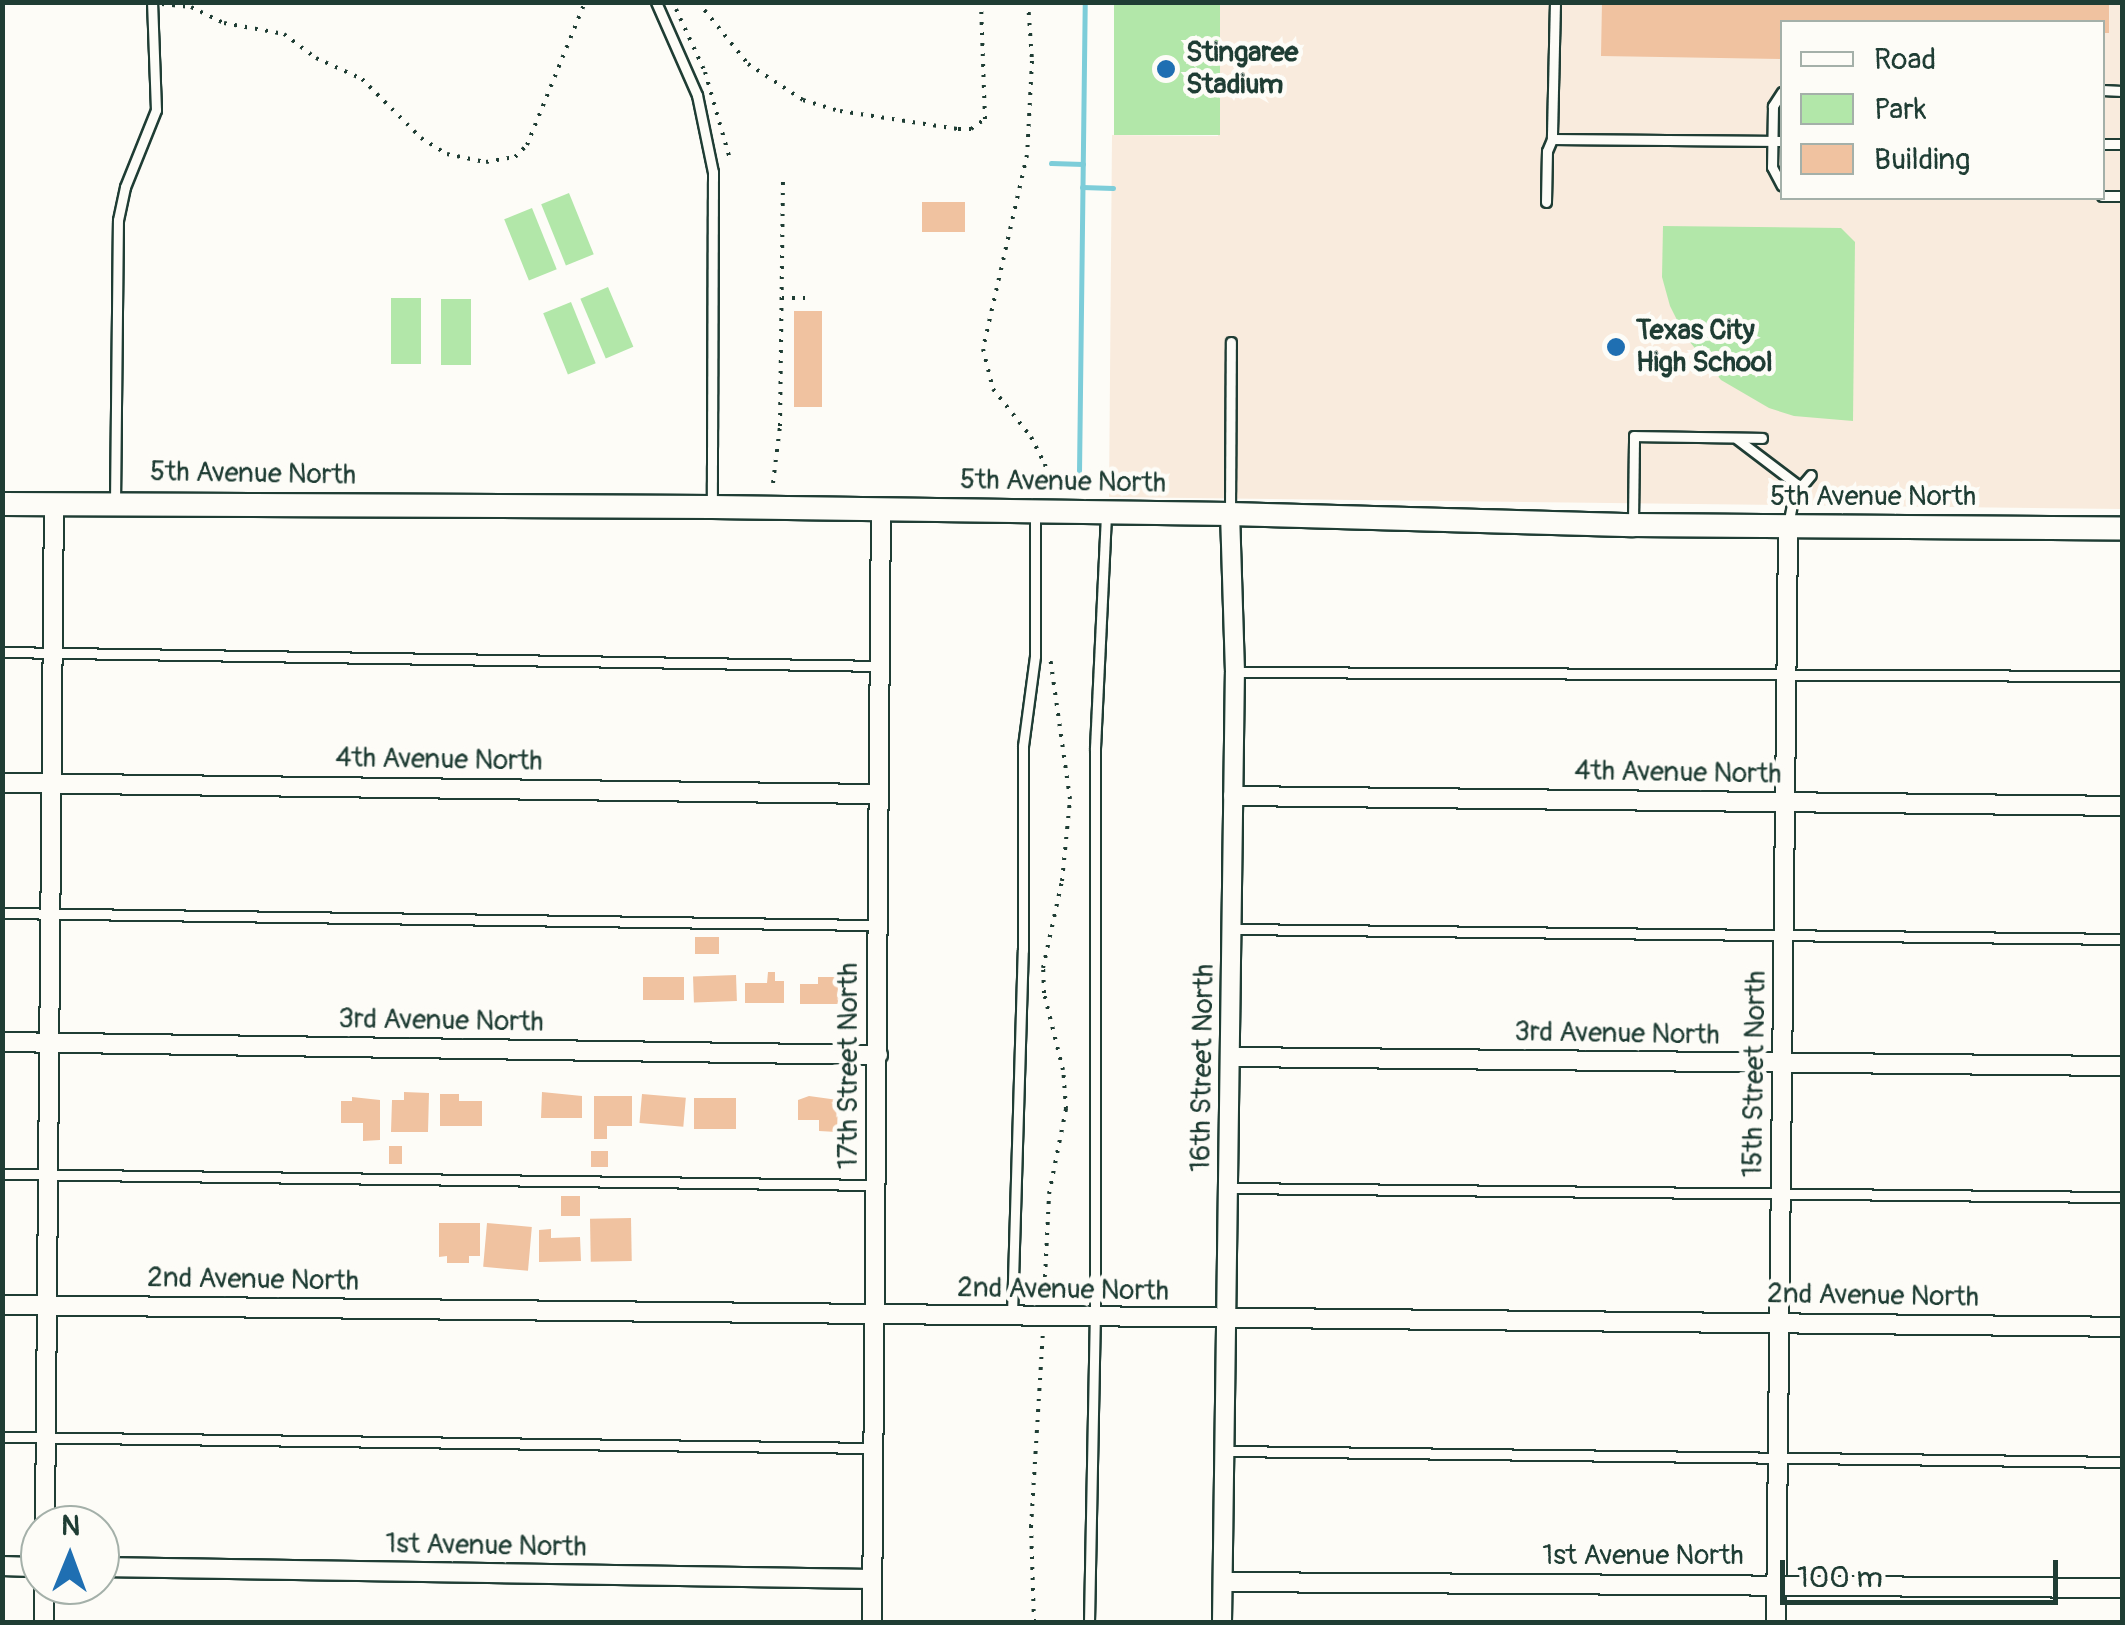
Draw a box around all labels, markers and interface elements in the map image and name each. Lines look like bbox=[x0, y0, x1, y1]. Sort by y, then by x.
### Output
legend bbox=[1780, 20, 2105, 200]
place label: Stingaree Stadium bbox=[1186, 36, 1298, 102]
text: Road bbox=[1874, 41, 1936, 78]
marker: Stingaree Stadium bbox=[1155, 58, 1177, 80]
text: Park bbox=[1874, 91, 1927, 128]
text: Building bbox=[1874, 141, 1970, 178]
place label: Texas City High School bbox=[1636, 314, 1773, 380]
marker: Texas City High School bbox=[1605, 336, 1627, 358]
street label: 5th Avenue North bbox=[150, 455, 356, 493]
street label: 5th Avenue North bbox=[960, 463, 1166, 501]
street label: 5th Avenue North bbox=[1770, 480, 1976, 514]
street label: 4th Avenue North bbox=[335, 741, 543, 779]
street label: 4th Avenue North bbox=[1574, 754, 1782, 792]
street label: 17th Street North bbox=[832, 963, 866, 1169]
street label: 16th Street North bbox=[1184, 964, 1222, 1172]
street label: 15th Street North bbox=[1736, 970, 1774, 1178]
street label: 3rd Avenue North bbox=[338, 1002, 544, 1040]
street label: 3rd Avenue North bbox=[1514, 1015, 1720, 1053]
street label: 2nd Avenue North bbox=[147, 1261, 359, 1299]
street label: 2nd Avenue North bbox=[957, 1271, 1169, 1309]
street label: 2nd Avenue North bbox=[1767, 1277, 1979, 1315]
north arrow bbox=[20, 1505, 120, 1605]
text: N bbox=[61, 1509, 80, 1544]
street label: 1st Avenue North bbox=[385, 1527, 587, 1565]
street label: 1st Avenue North bbox=[1542, 1539, 1744, 1573]
scale bar bbox=[1785, 1540, 2062, 1602]
text: 100 m bbox=[1797, 1559, 1883, 1596]

